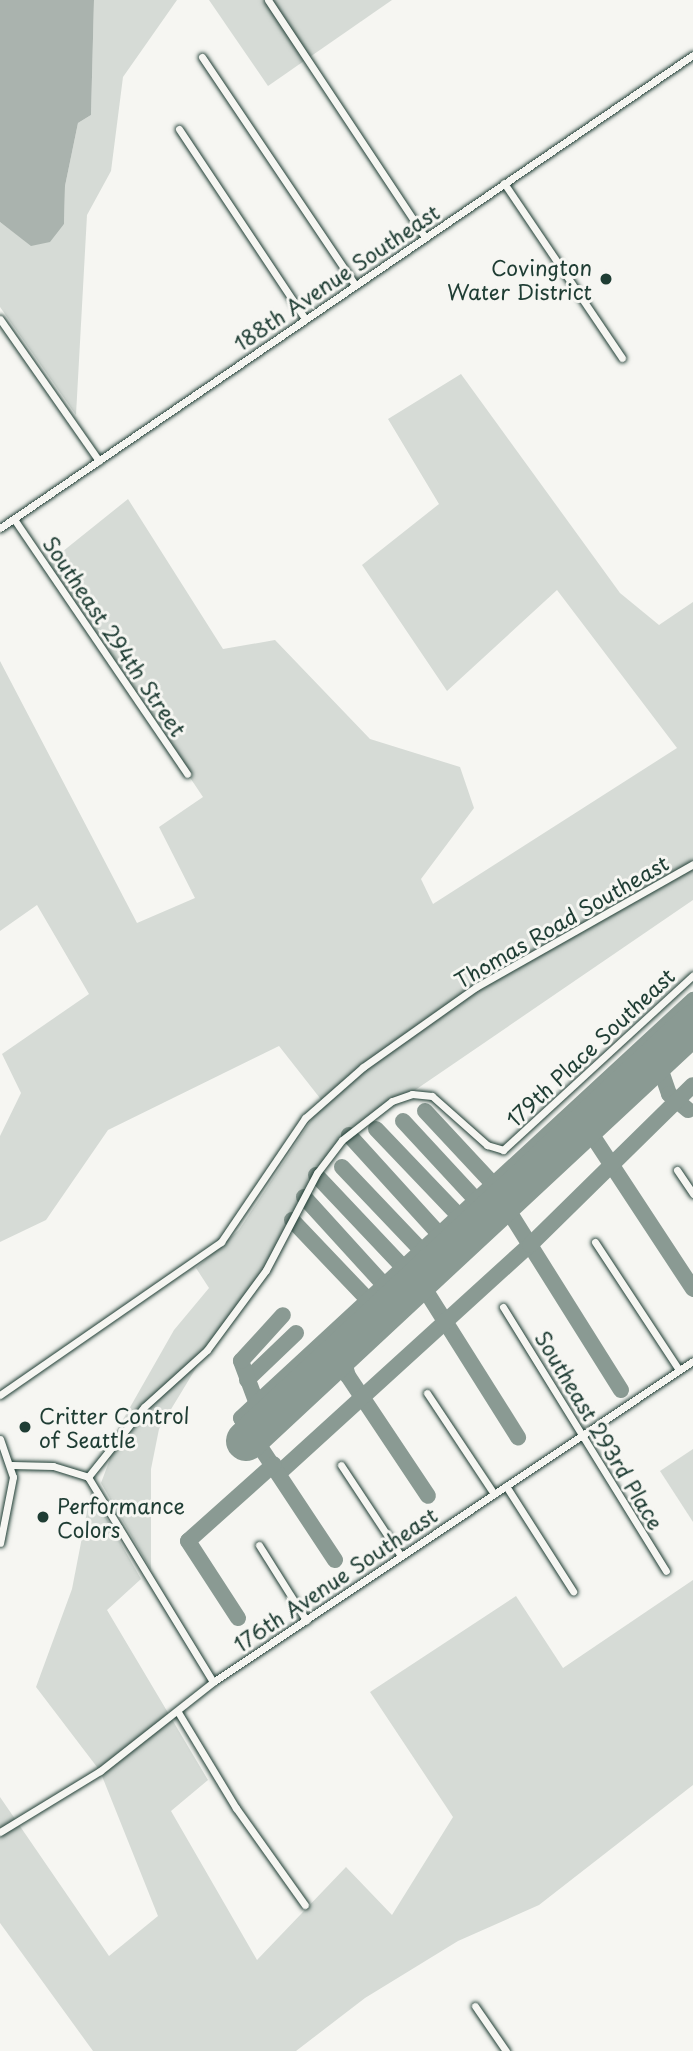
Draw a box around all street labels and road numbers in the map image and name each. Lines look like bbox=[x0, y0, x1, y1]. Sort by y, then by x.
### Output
street label: 188th Avenue Southeast bbox=[229, 199, 443, 355]
street label: Southeast 294th Street bbox=[38, 531, 192, 741]
street label: Thomas Road Southeast bbox=[449, 849, 673, 993]
street label: 179th Place Southeast bbox=[501, 963, 679, 1131]
street label: Southeast 293rd Place bbox=[531, 1326, 669, 1534]
street label: 176th Avenue Southeast bbox=[228, 1501, 442, 1657]

